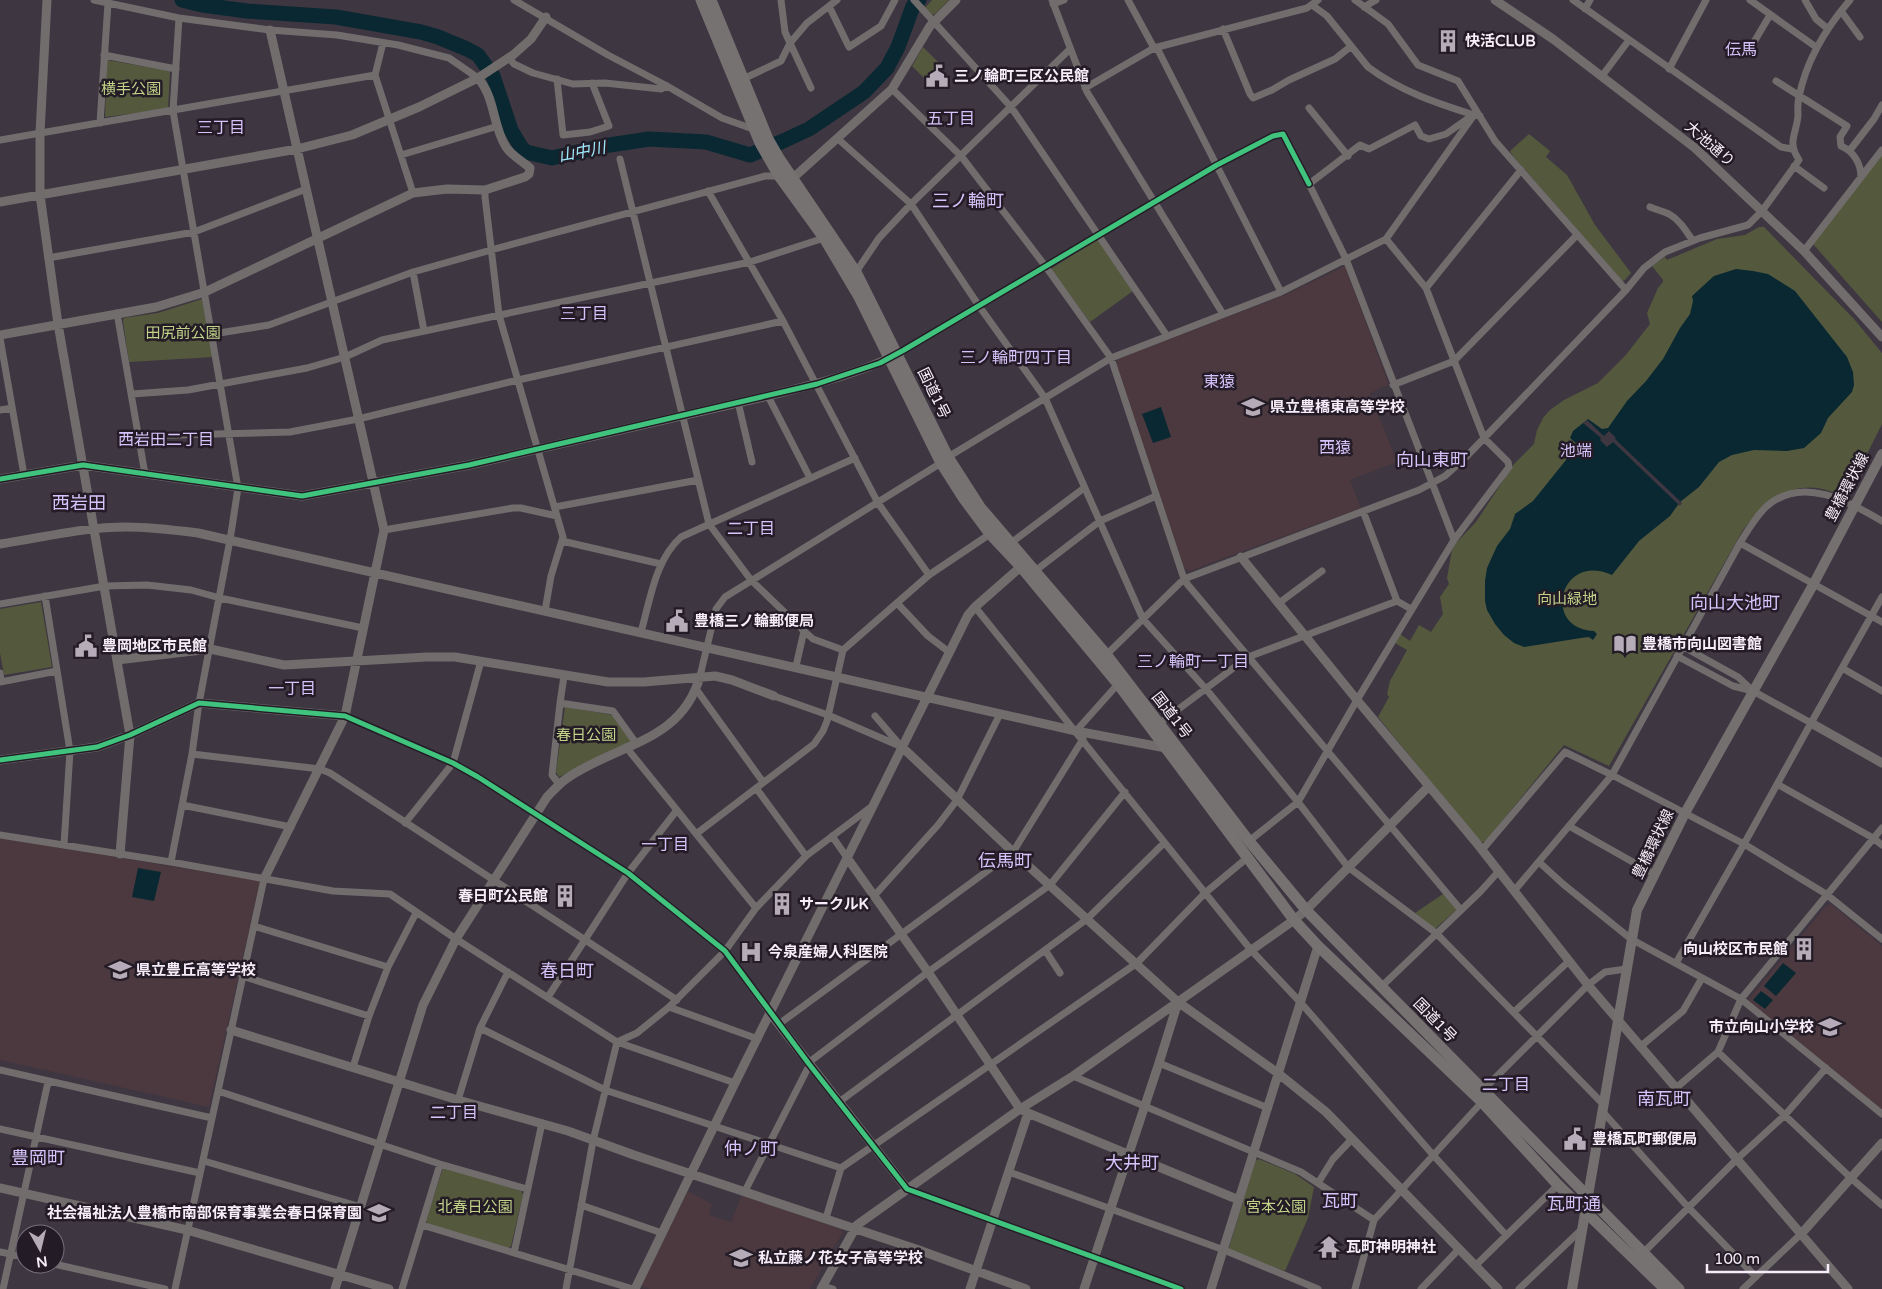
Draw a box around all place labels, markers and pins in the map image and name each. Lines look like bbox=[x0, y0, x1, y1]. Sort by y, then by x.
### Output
building icon: 快活CLUB bbox=[1435, 28, 1461, 54]
place label: 快活CLUB bbox=[1465, 32, 1536, 50]
public building icon: 三ノ輪町三区公民館 bbox=[924, 63, 950, 89]
place label: 三ノ輪町三区公民館 bbox=[954, 67, 1089, 85]
school or university icon: 県立豊橋東高等学校 bbox=[1240, 394, 1266, 420]
place label: 県立豊橋東高等学校 bbox=[1270, 398, 1405, 416]
public building icon: 豊橋三ノ輪郵便局 bbox=[664, 608, 690, 634]
place label: 豊橋三ノ輪郵便局 bbox=[694, 612, 814, 630]
library icon: 豊橋市向山図書館 bbox=[1612, 631, 1638, 657]
public building icon: 豊岡地区市民館 bbox=[73, 633, 99, 659]
place label: 豊橋市向山図書館 bbox=[1642, 635, 1762, 653]
place label: 豊岡地区市民館 bbox=[102, 637, 207, 655]
building icon: 春日町公民館 bbox=[552, 883, 578, 909]
place label: 春日町公民館 bbox=[458, 887, 548, 905]
building icon: サークルK bbox=[769, 891, 795, 917]
place label: サークルK bbox=[799, 895, 869, 913]
building icon: 向山校区市民館 bbox=[1791, 936, 1817, 962]
hospital icon: 今泉産婦人科医院 bbox=[738, 939, 764, 965]
place label: 向山校区市民館 bbox=[1683, 940, 1788, 958]
place label: 今泉産婦人科医院 bbox=[768, 943, 888, 961]
school or university icon: 県立豊丘高等学校 bbox=[107, 957, 133, 983]
place label: 県立豊丘高等学校 bbox=[136, 961, 256, 979]
school or university icon: 市立向山小学校 bbox=[1817, 1014, 1843, 1040]
place label: 市立向山小学校 bbox=[1709, 1018, 1814, 1036]
public building icon: 豊橋瓦町郵便局 bbox=[1562, 1126, 1588, 1152]
place label: 豊橋瓦町郵便局 bbox=[1592, 1130, 1697, 1148]
school or university icon: 社会福祉法人豊橋市南部保育事業会春日保育園 bbox=[366, 1200, 392, 1226]
place label: 社会福祉法人豊橋市南部保育事業会春日保育園 bbox=[47, 1204, 362, 1222]
temple icon: 瓦町神明神社 bbox=[1316, 1234, 1342, 1260]
place label: 瓦町神明神社 bbox=[1346, 1238, 1436, 1256]
school or university icon: 私立藤ノ花女子高等学校 bbox=[728, 1245, 754, 1271]
place label: 私立藤ノ花女子高等学校 bbox=[758, 1249, 923, 1267]

